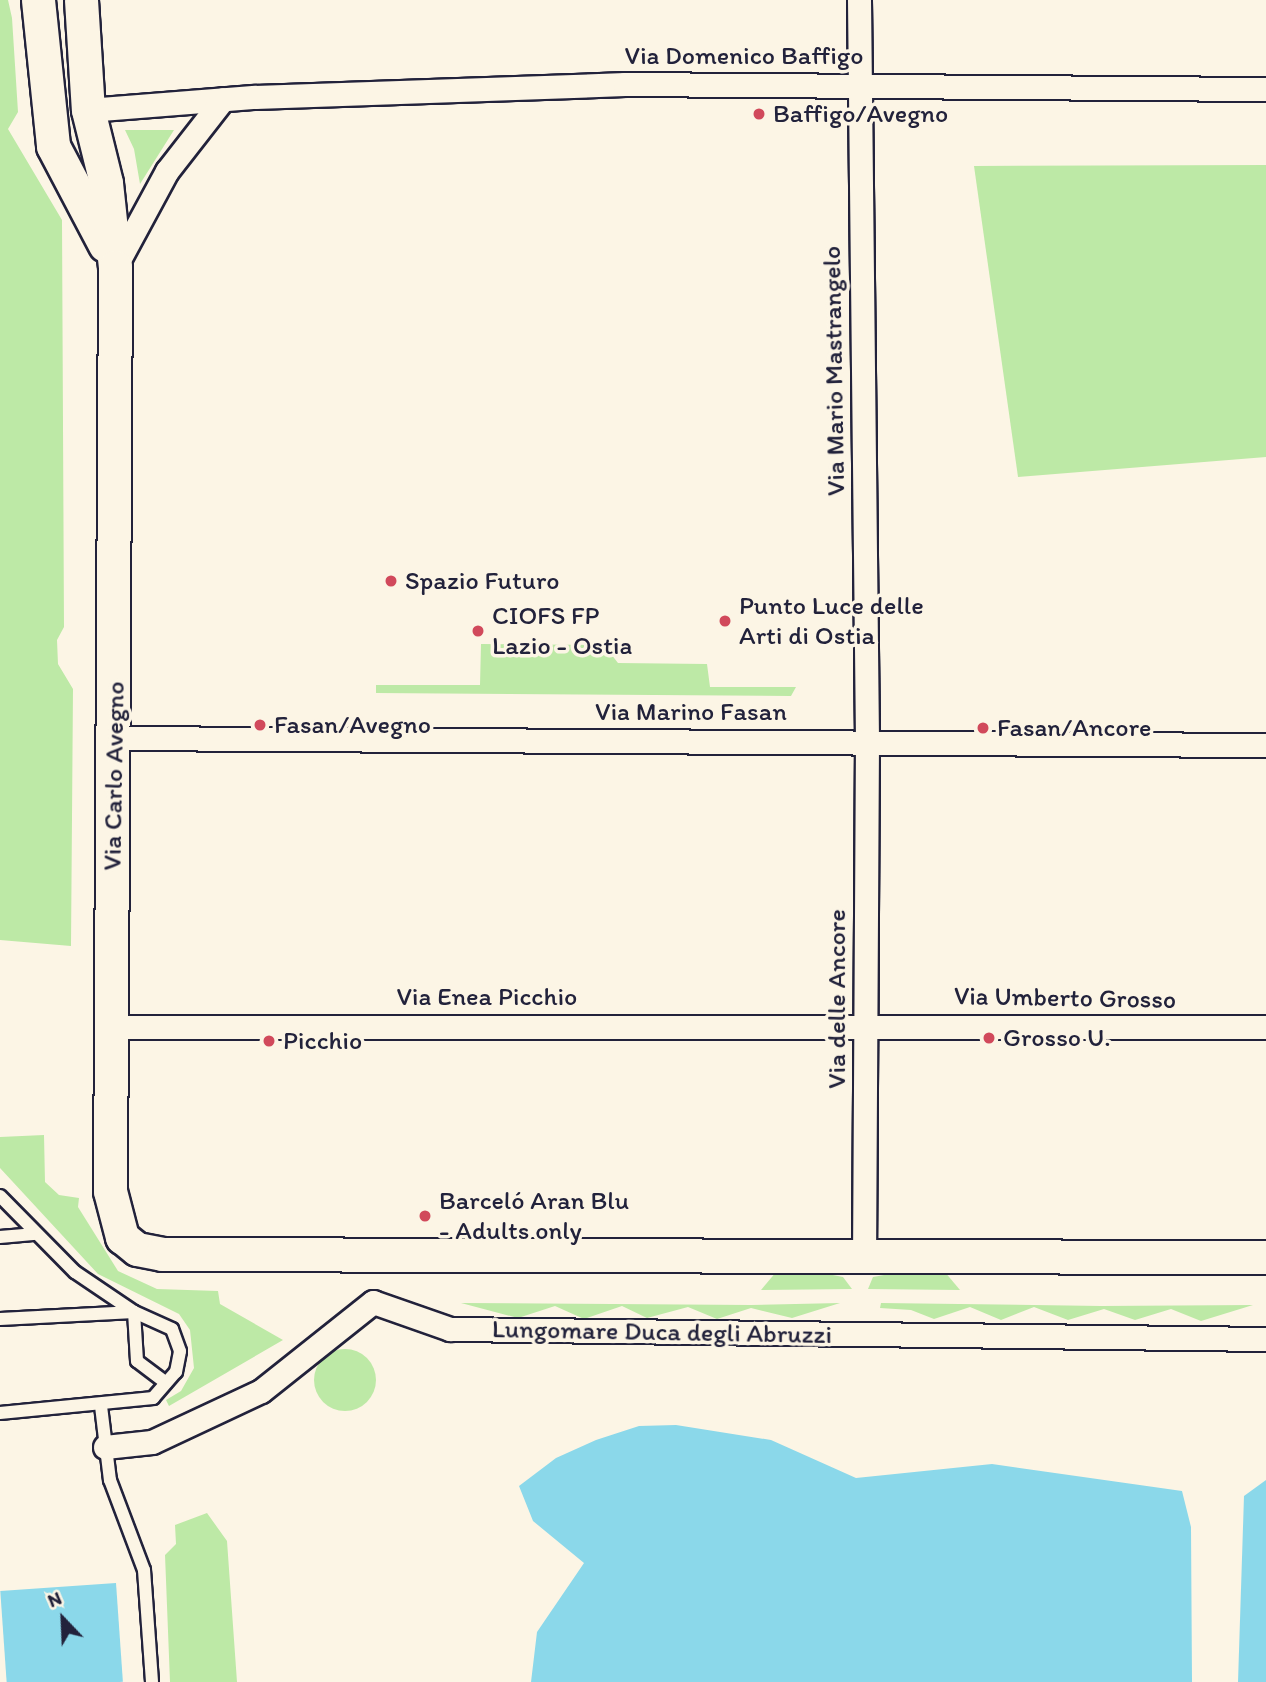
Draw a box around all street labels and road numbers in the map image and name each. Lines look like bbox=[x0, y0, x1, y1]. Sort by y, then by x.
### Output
street label: Via Domenico Baffigo bbox=[624, 40, 864, 72]
street label: Via Mario Mastrangelo bbox=[816, 246, 852, 496]
street label: Via Carlo Avegno bbox=[97, 681, 131, 871]
street label: Via Marino Fasan bbox=[597, 696, 785, 728]
street label: Via delle Ancore bbox=[821, 909, 853, 1089]
street label: Via Umberto Grosso bbox=[953, 980, 1177, 1016]
street label: Via Enea Picchio bbox=[397, 981, 577, 1013]
street label: Lungomare Duca degli Abruzzi bbox=[492, 1313, 832, 1351]

